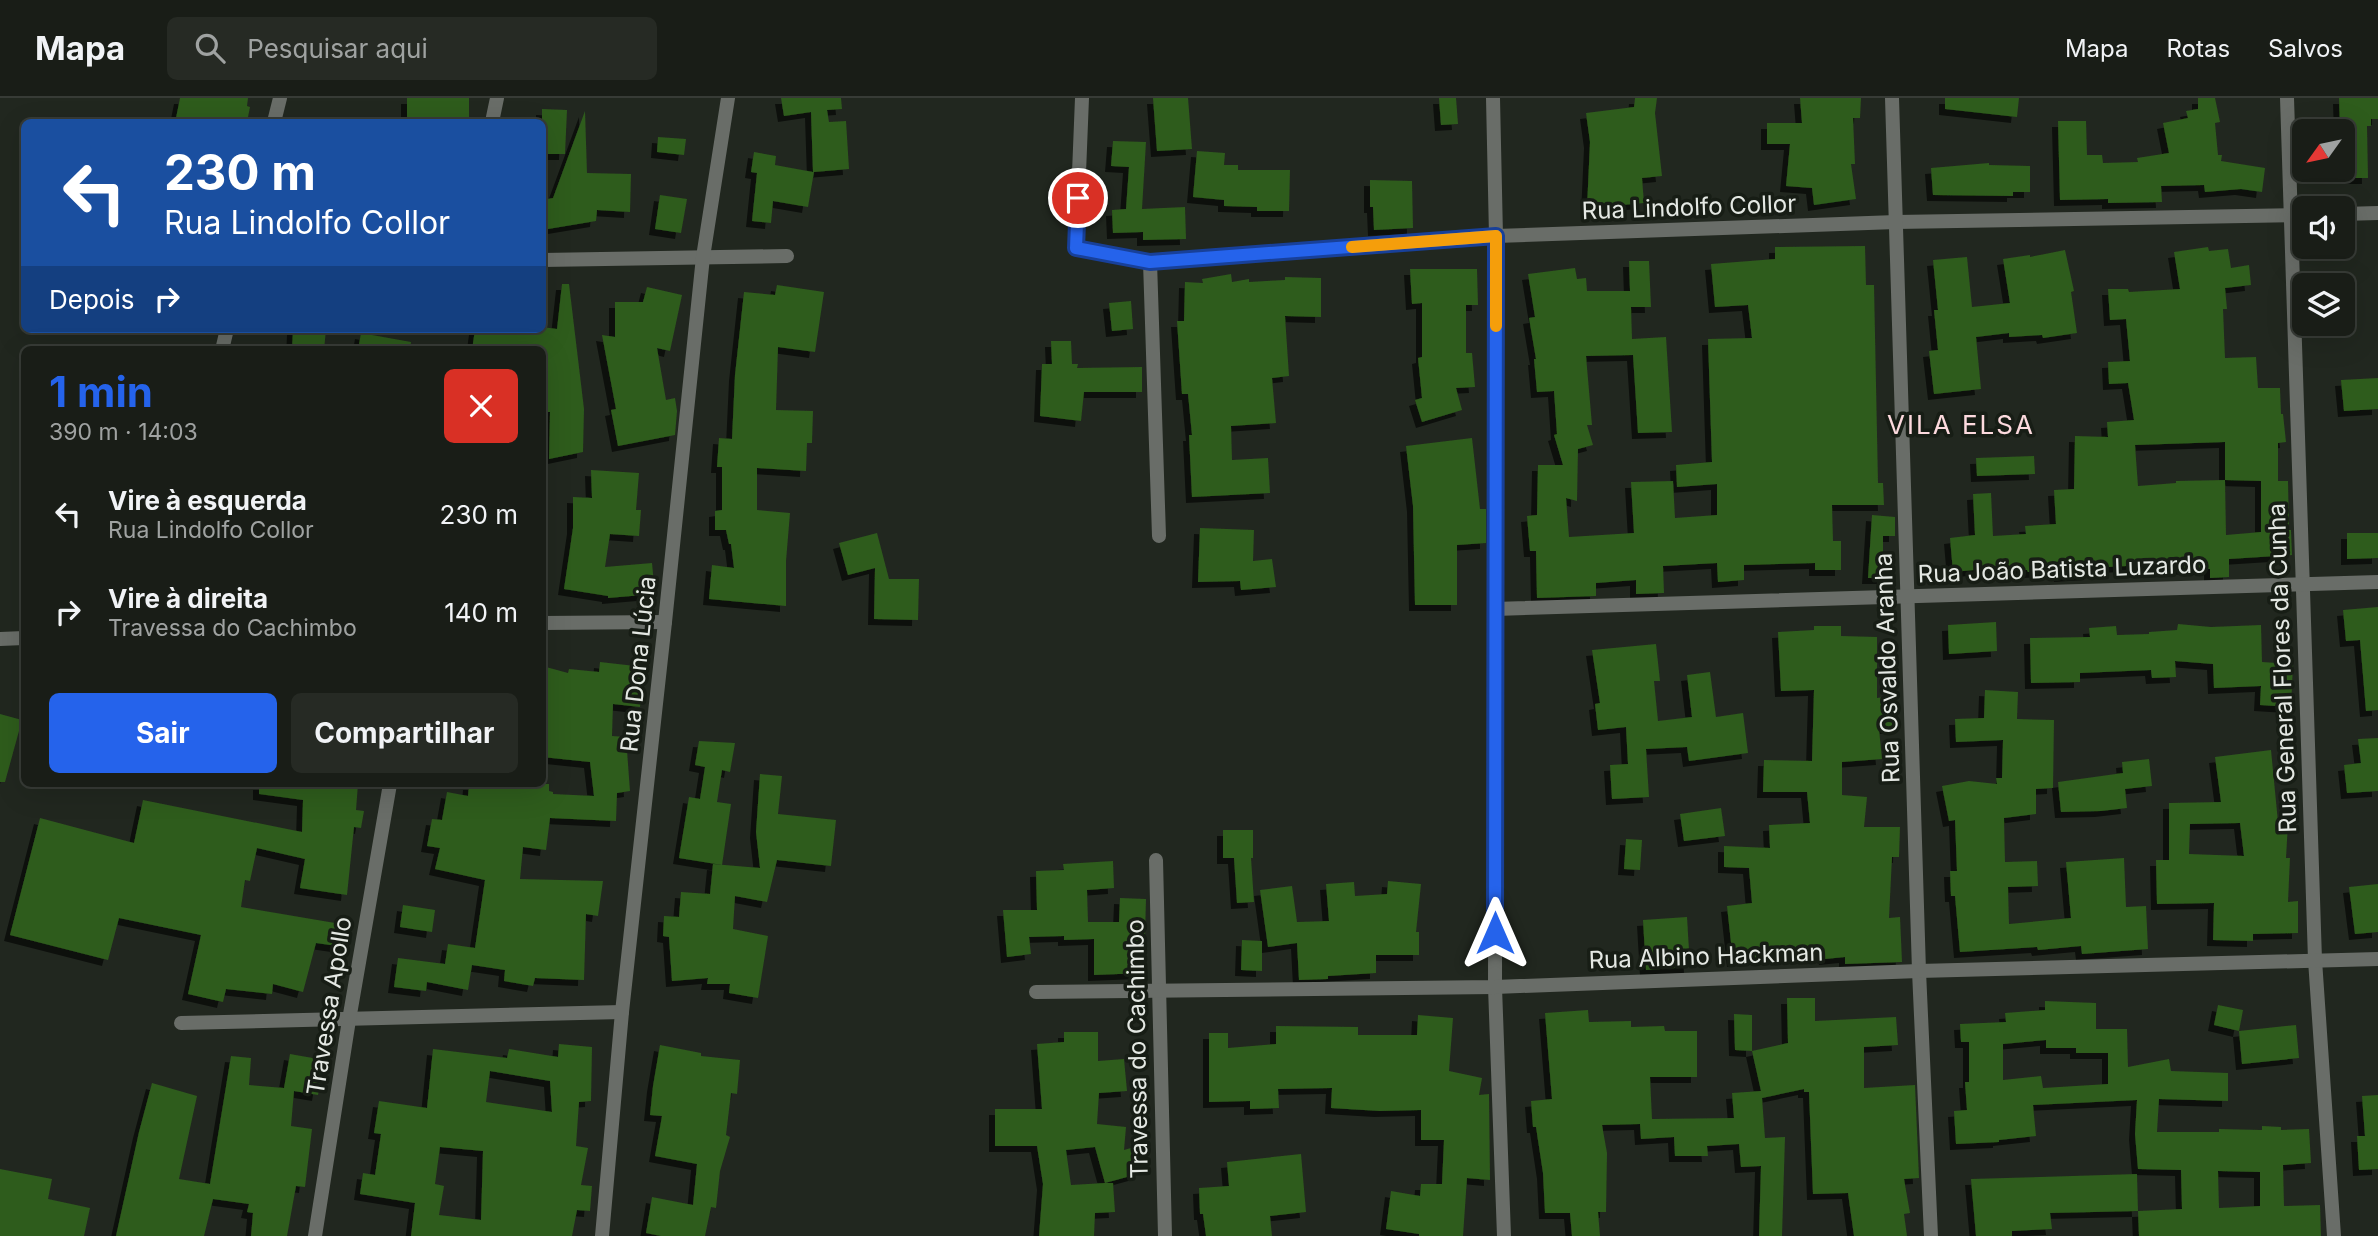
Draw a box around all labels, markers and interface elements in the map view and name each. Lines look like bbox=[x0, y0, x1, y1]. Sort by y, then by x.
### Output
search box bbox=[167, 17, 657, 80]
text: Mapa bbox=[35, 28, 125, 68]
icon: search bbox=[191, 29, 229, 67]
text: Pesquisar aqui bbox=[247, 33, 428, 64]
text: Mapa bbox=[2065, 34, 2129, 63]
text: Rotas bbox=[2167, 34, 2230, 63]
text: Salvos bbox=[2268, 34, 2343, 63]
north arrow bbox=[2292, 119, 2356, 182]
map controls bbox=[2292, 119, 2355, 336]
text: 230 m bbox=[164, 143, 316, 202]
icon: left bbox=[49, 147, 140, 238]
pin bbox=[1048, 168, 1108, 228]
icon: arrive bbox=[1059, 179, 1097, 217]
street label: Rua Lindolfo Collor bbox=[1581, 189, 1797, 225]
button: sound bbox=[2292, 196, 2355, 259]
text: Rua Lindolfo Collor bbox=[164, 203, 450, 242]
button: layers bbox=[2292, 273, 2355, 336]
icon: right bbox=[148, 280, 186, 318]
text: Depois bbox=[49, 284, 134, 315]
text: 1 min bbox=[49, 366, 153, 417]
button: close bbox=[444, 369, 518, 443]
district label: VILA ELSA bbox=[1887, 409, 2035, 440]
text: 390 m · 14:03 bbox=[49, 418, 198, 446]
text: Vire à esquerda bbox=[108, 485, 307, 516]
icon: left bbox=[49, 495, 87, 533]
text: 230 m bbox=[440, 499, 518, 530]
street label: Rua General Flores da Cunha bbox=[2262, 503, 2302, 833]
text: Rua Lindolfo Collor bbox=[108, 516, 314, 544]
street label: Rua João Batista Luzardo bbox=[1917, 549, 2207, 589]
street label: Rua Osvaldo Aranha bbox=[1868, 552, 1906, 784]
street label: Rua Dona Lúcia bbox=[614, 575, 662, 753]
text: Vire à direita bbox=[108, 583, 268, 614]
icon: right bbox=[49, 593, 87, 631]
text: 140 m bbox=[444, 597, 518, 628]
text: Travessa do Cachimbo bbox=[108, 614, 357, 642]
button: Sair bbox=[49, 693, 277, 773]
button: Compartilhar bbox=[291, 693, 518, 773]
position arrow bbox=[1458, 896, 1532, 970]
street label: Travessa Apollo bbox=[301, 915, 357, 1097]
street label: Travessa do Cachimbo bbox=[1120, 919, 1154, 1179]
street label: Rua Albino Hackman bbox=[1588, 937, 1824, 975]

